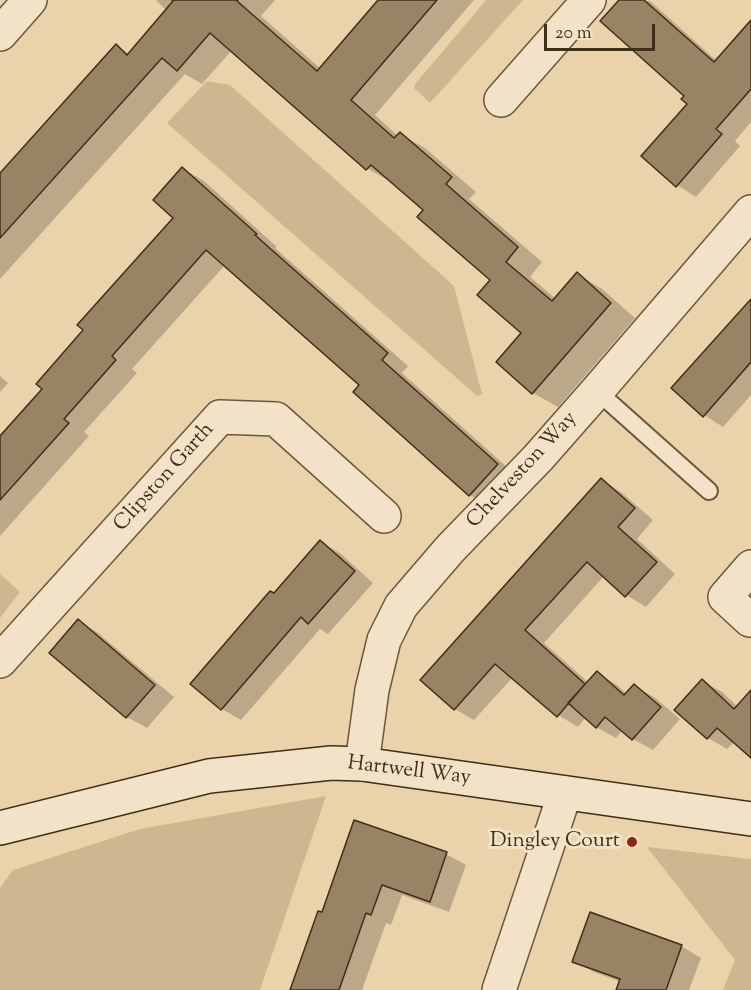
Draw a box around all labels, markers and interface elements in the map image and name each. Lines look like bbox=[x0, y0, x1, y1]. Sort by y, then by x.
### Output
scale bar bbox=[547, 12, 658, 50]
text: 20 m bbox=[555, 21, 592, 47]
street label: Chelveston Way bbox=[463, 407, 583, 535]
street label: Clipston Garth bbox=[109, 418, 221, 538]
street label: Hartwell Way bbox=[346, 752, 472, 792]
place label: Dingley Court bbox=[490, 829, 620, 855]
marker: Dingley Court bbox=[625, 835, 639, 849]

